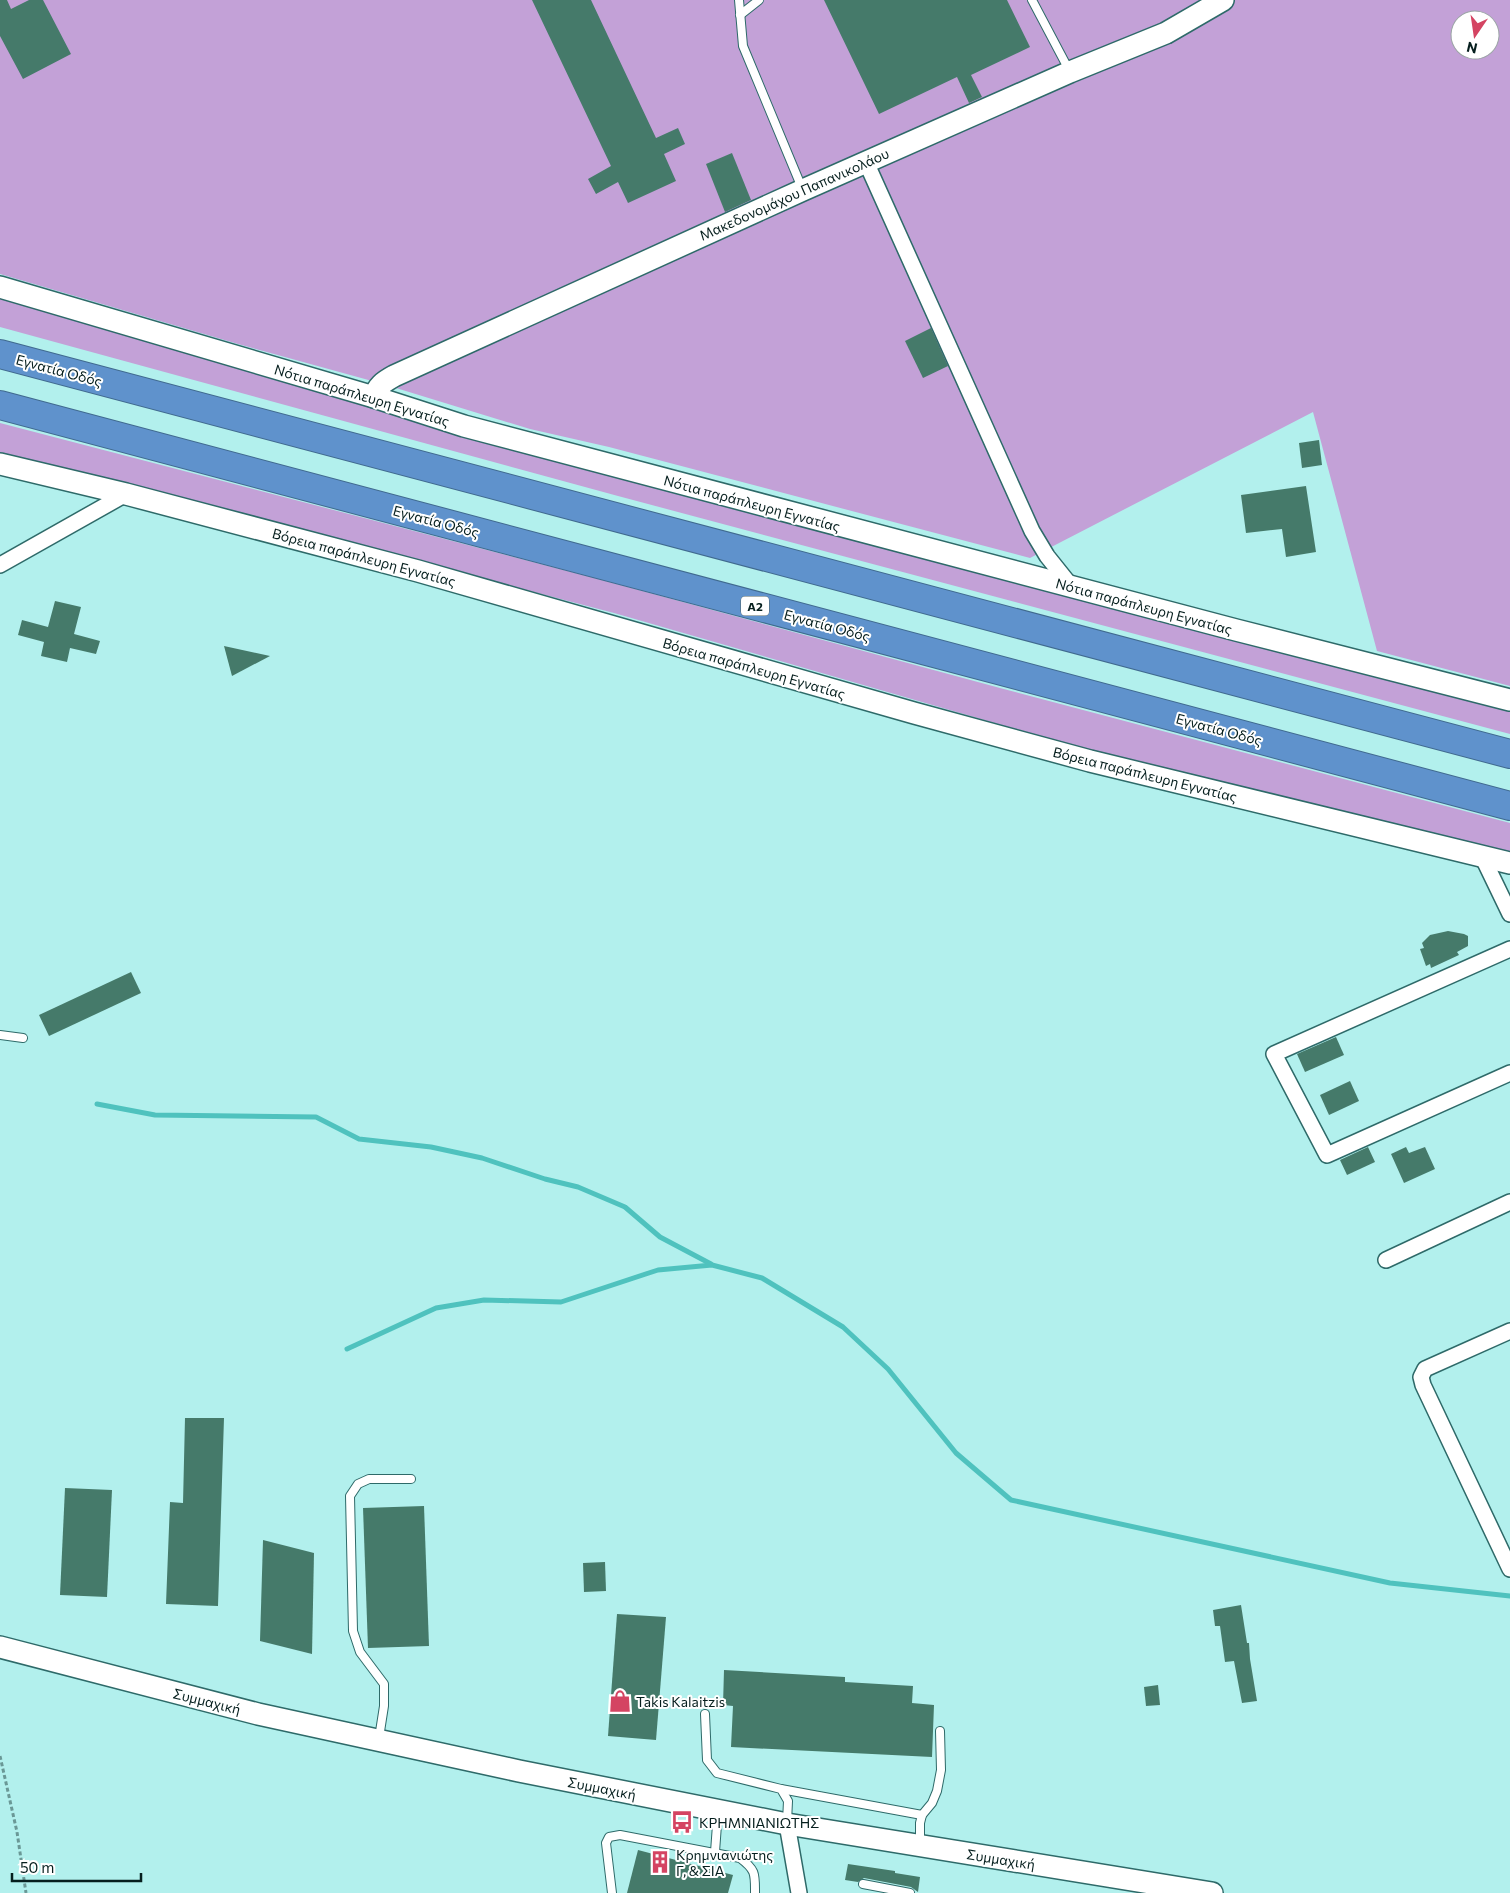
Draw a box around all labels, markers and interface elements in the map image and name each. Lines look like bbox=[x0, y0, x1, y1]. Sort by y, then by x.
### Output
north arrow bbox=[1450, 10, 1500, 60]
text: N bbox=[1465, 39, 1479, 58]
street label: Μακεδονομάχου Παπανικολάου bbox=[696, 144, 892, 244]
street label: Εγνατία Οδός bbox=[14, 350, 104, 390]
street label: Νότια παράπλευρη Εγνατίας bbox=[272, 360, 452, 430]
street label: Νότια παράπλευρη Εγνατίας bbox=[662, 471, 842, 535]
street label: Εγνατία Οδός bbox=[391, 501, 481, 541]
street label: Βόρεια παράπλευρη Εγνατίας bbox=[271, 524, 458, 590]
street label: Νότια παράπλευρη Εγνατίας bbox=[1054, 574, 1234, 638]
road number: Α2 bbox=[741, 596, 769, 616]
street label: Εγνατία Οδός bbox=[782, 605, 872, 645]
street label: Βόρεια παράπλευρη Εγνατίας bbox=[661, 634, 847, 702]
street label: Εγνατία Οδός bbox=[1174, 709, 1264, 749]
street label: Βόρεια παράπλευρη Εγνατίας bbox=[1051, 743, 1239, 805]
street label: Συμμαχική bbox=[171, 1684, 243, 1718]
shop icon: Takis Kalaitzis bbox=[607, 1688, 633, 1714]
place label: Takis Kalaitzis bbox=[636, 1693, 725, 1710]
street label: Συμμαχική bbox=[567, 1773, 637, 1803]
bus stop icon: ΚΡΗΜΝΙΑΝΙΩΤΗΣ bbox=[669, 1809, 695, 1835]
place label: ΚΡΗΜΝΙΑΝΙΩΤΗΣ bbox=[699, 1814, 819, 1831]
street label: Συμμαχική bbox=[966, 1845, 1036, 1873]
place label: Κρημνιανιώτης Γ, & ΣΙΑ bbox=[676, 1846, 773, 1879]
building icon: Κρημνιανιώτης Γ, & ΣΙΑ bbox=[647, 1849, 673, 1875]
scale bar bbox=[12, 1850, 141, 1882]
text: 50 m bbox=[20, 1858, 54, 1876]

